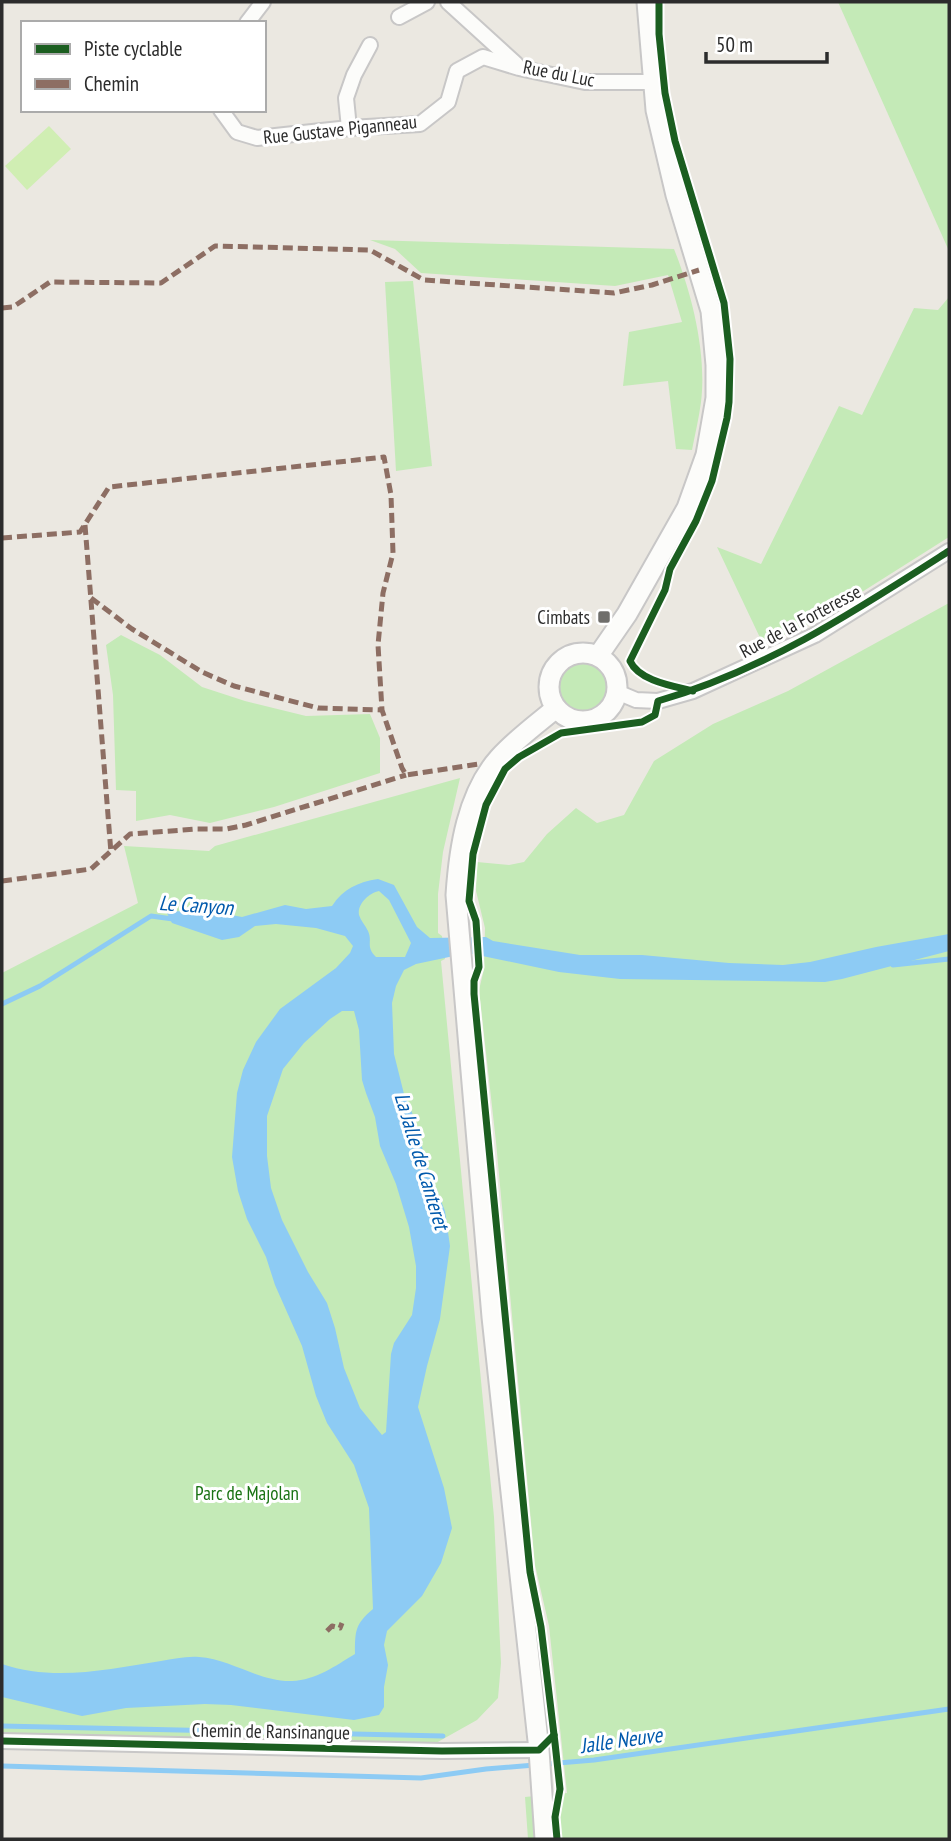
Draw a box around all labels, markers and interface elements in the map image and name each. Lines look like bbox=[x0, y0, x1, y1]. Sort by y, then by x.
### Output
legend bbox=[21, 21, 266, 112]
scale bar bbox=[706, 21, 827, 65]
text: 50 m bbox=[716, 31, 753, 58]
text: Piste cyclable bbox=[84, 35, 182, 62]
street label: Rue du Luc bbox=[521, 54, 597, 92]
text: Chemin bbox=[84, 70, 139, 97]
street label: Rue Gustave Piganneau bbox=[262, 109, 418, 149]
street label: Rue de la Forteresse bbox=[735, 579, 865, 663]
place label: Cimbats bbox=[537, 605, 590, 629]
marker: Cimbats bbox=[596, 609, 612, 625]
water label: Le Canyon bbox=[158, 889, 236, 921]
water label: La Jalle de Canteret bbox=[388, 1089, 456, 1235]
park label: Parc de Majolan bbox=[195, 1481, 299, 1505]
street label: Chemin de Ransinangue bbox=[192, 1718, 350, 1744]
water label: Jalle Neuve bbox=[577, 1721, 665, 1759]

